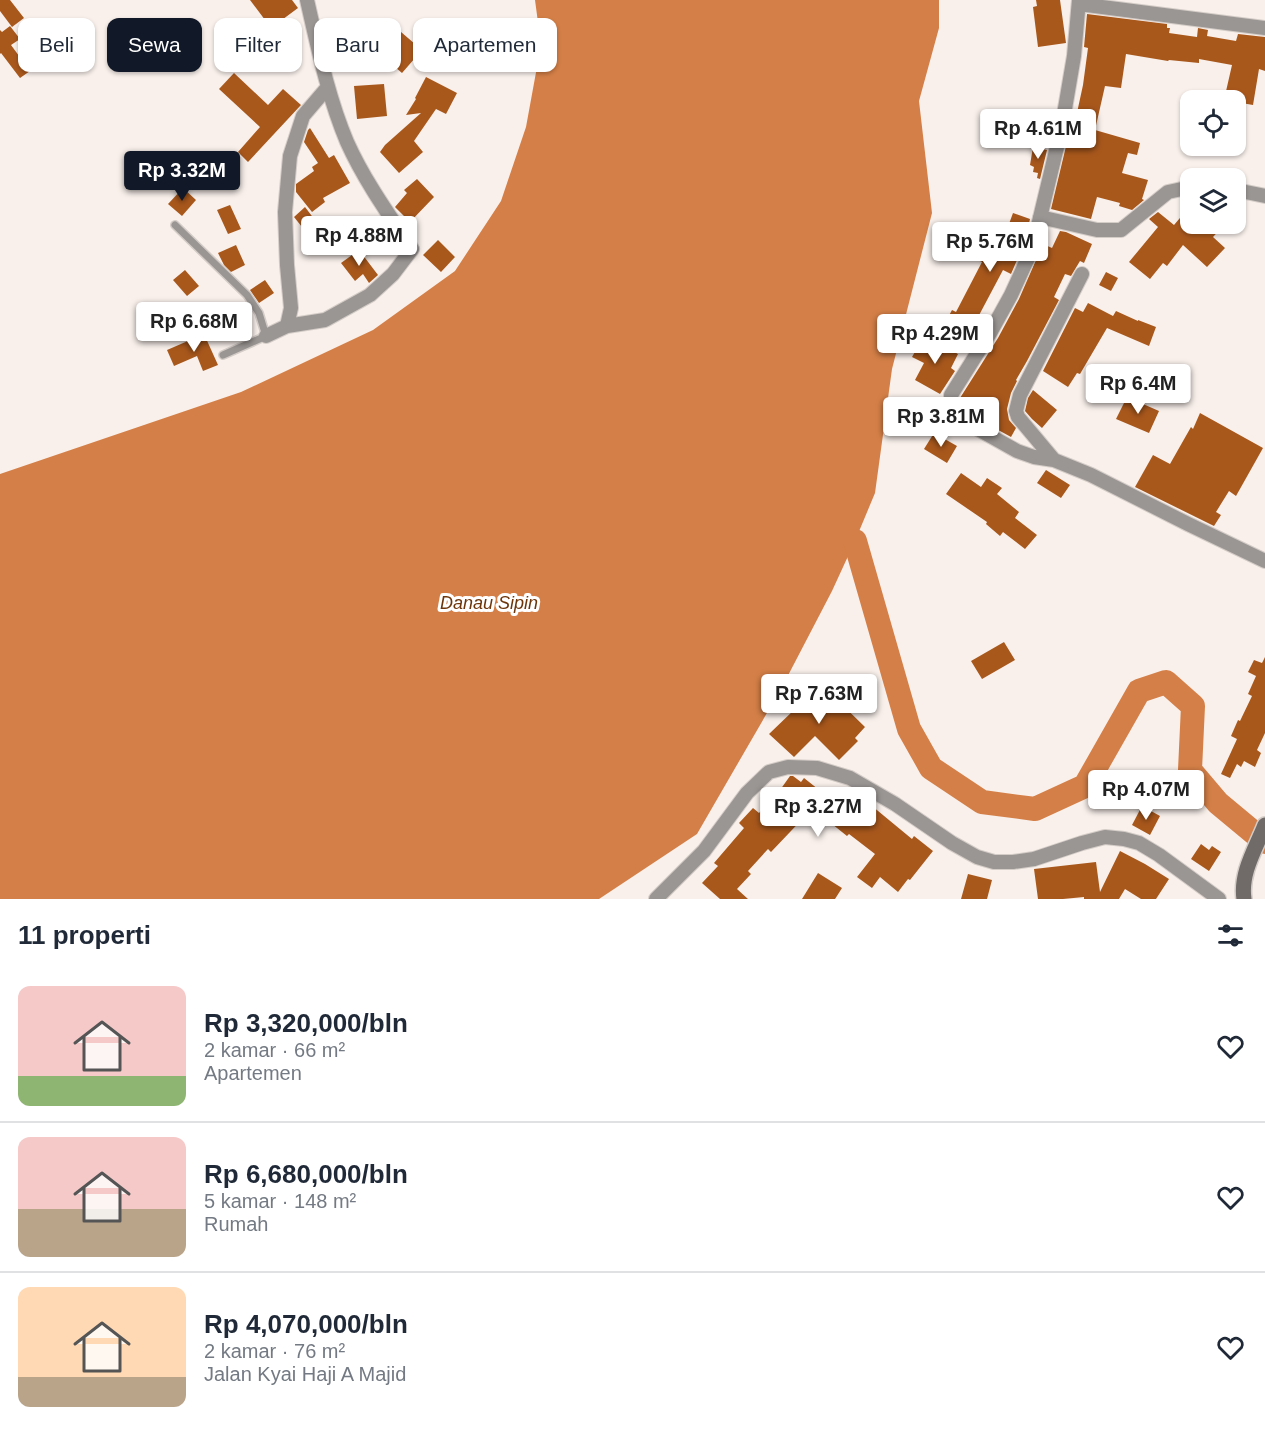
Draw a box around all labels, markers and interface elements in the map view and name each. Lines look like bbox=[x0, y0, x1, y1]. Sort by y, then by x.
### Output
chip: Beli bbox=[18, 18, 95, 72]
chip: Sewa bbox=[107, 18, 202, 72]
chip: Filter bbox=[214, 18, 302, 72]
chip: Baru bbox=[314, 18, 401, 72]
chip: Apartemen bbox=[413, 18, 557, 72]
map controls bbox=[1180, 90, 1246, 234]
button: locate bbox=[1180, 90, 1246, 156]
pin: Rp 4.61M bbox=[976, 109, 1100, 160]
text: Rp 4.61M bbox=[994, 117, 1082, 139]
pin: Rp 3.32M bbox=[120, 151, 244, 202]
text: Rp 3.32M bbox=[138, 159, 226, 181]
button: layers bbox=[1180, 168, 1246, 234]
pin: Rp 4.88M bbox=[297, 216, 421, 267]
pin: Rp 5.76M bbox=[928, 222, 1052, 273]
text: Rp 4.88M bbox=[315, 224, 403, 246]
text: Rp 5.76M bbox=[946, 230, 1034, 252]
pin: Rp 6.68M bbox=[132, 302, 256, 353]
text: Rp 6.68M bbox=[150, 310, 238, 332]
pin: Rp 4.29M bbox=[873, 314, 997, 365]
text: Rp 4.29M bbox=[891, 322, 979, 344]
pin: Rp 6.4M bbox=[1083, 364, 1193, 415]
text: Rp 6.4M bbox=[1100, 372, 1176, 394]
pin: Rp 3.81M bbox=[879, 397, 1003, 448]
text: Rp 3.81M bbox=[897, 405, 985, 427]
water label: Danau Sipin bbox=[440, 593, 538, 613]
pin: Rp 7.63M bbox=[757, 674, 881, 725]
text: Rp 7.63M bbox=[775, 682, 863, 704]
pin: Rp 4.07M bbox=[1084, 770, 1208, 821]
text: Rp 4.07M bbox=[1102, 778, 1190, 800]
pin: Rp 3.27M bbox=[756, 787, 880, 838]
text: Rp 3.27M bbox=[774, 795, 862, 817]
icon: filters bbox=[1214, 919, 1247, 952]
text: 11 properti bbox=[18, 920, 151, 950]
text: Rp 3,320,000/bln bbox=[204, 1008, 408, 1038]
icon: home bbox=[66, 1010, 138, 1082]
icon: heart bbox=[1214, 1030, 1247, 1063]
text: 2 kamar · 66 m² bbox=[204, 1039, 345, 1061]
text: Apartemen bbox=[204, 1062, 302, 1084]
text: Rp 6,680,000/bln bbox=[204, 1159, 408, 1189]
icon: home bbox=[66, 1161, 138, 1233]
icon: heart bbox=[1214, 1181, 1247, 1214]
text: 5 kamar · 148 m² bbox=[204, 1190, 356, 1212]
text: Rumah bbox=[204, 1213, 268, 1235]
text: Rp 4,070,000/bln bbox=[204, 1309, 408, 1339]
icon: home bbox=[66, 1311, 138, 1383]
icon: heart bbox=[1214, 1331, 1247, 1364]
text: 2 kamar · 76 m² bbox=[204, 1340, 345, 1362]
text: Jalan Kyai Haji A Majid bbox=[204, 1363, 406, 1385]

